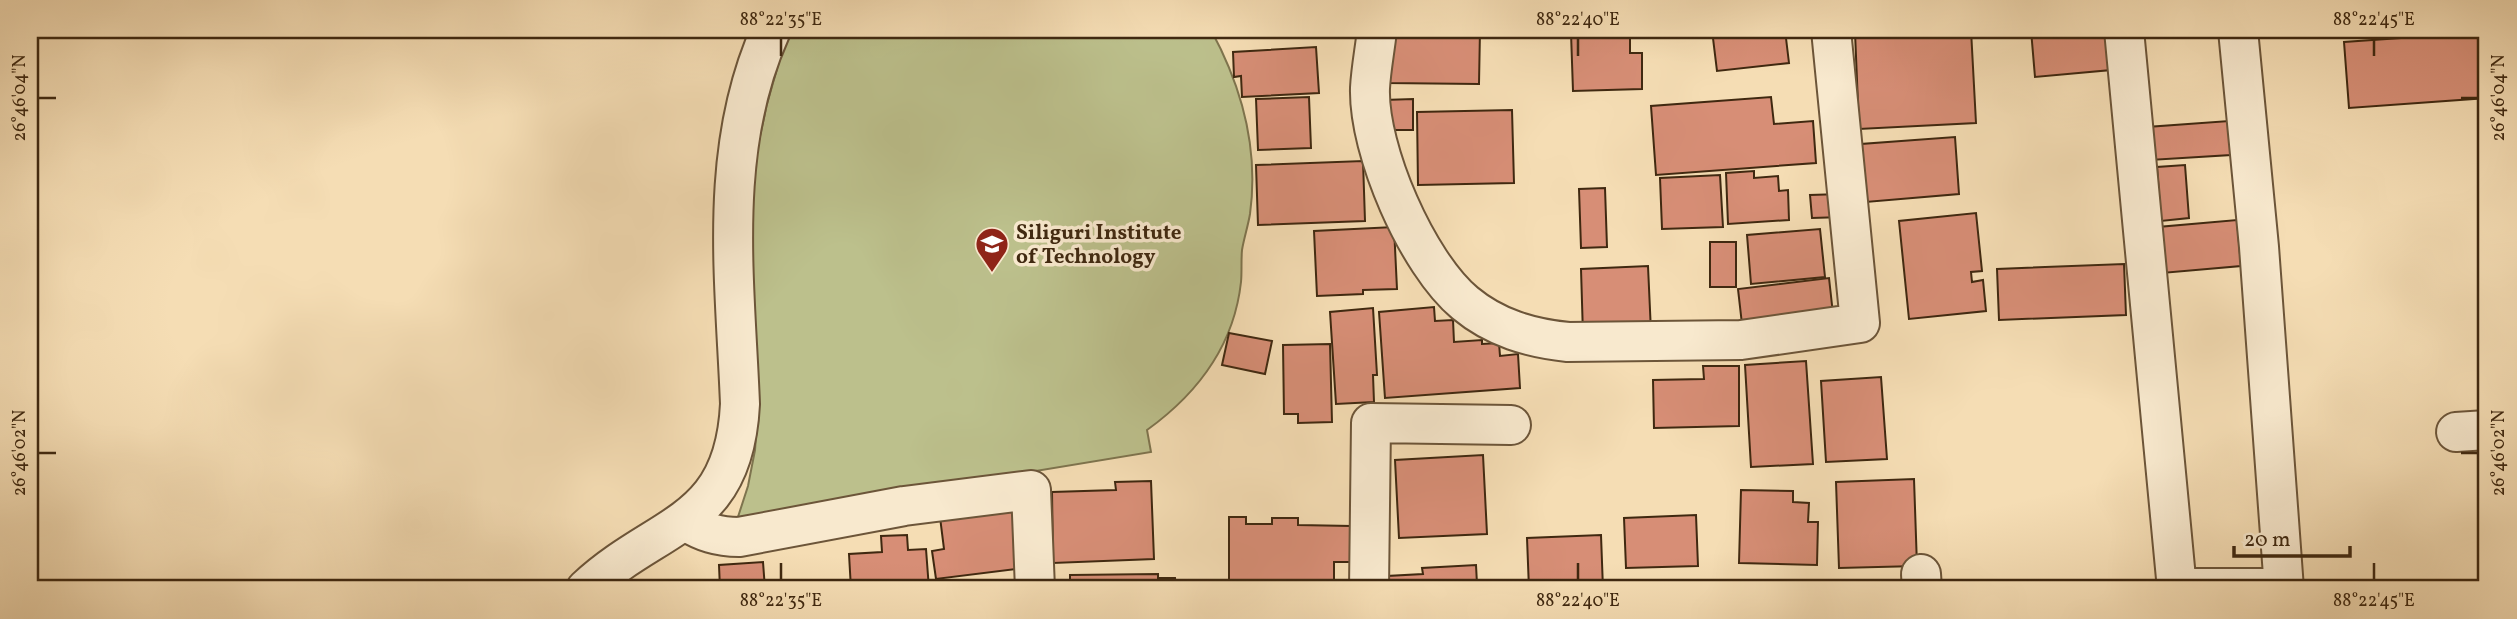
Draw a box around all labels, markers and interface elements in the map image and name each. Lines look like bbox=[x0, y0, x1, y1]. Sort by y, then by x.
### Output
text: 88°22'35"E bbox=[740, 8, 822, 33]
text: 88°22'40"E bbox=[1536, 8, 1620, 33]
text: 88°22'45"E bbox=[2333, 8, 2415, 33]
text: 26°46'04"N bbox=[8, 54, 33, 142]
text: 26°46'04"N bbox=[2487, 54, 2512, 142]
place label: Siliguri Institute of Technology bbox=[1016, 219, 1182, 272]
school or university icon: Siliguri Institute of Technology bbox=[973, 225, 1011, 274]
text: 26°46'02"N bbox=[8, 410, 33, 496]
text: 26°46'02"N bbox=[2487, 410, 2512, 496]
scale bar bbox=[2234, 514, 2349, 558]
text: 20 m bbox=[2244, 526, 2290, 555]
text: 88°22'35"E bbox=[740, 589, 822, 614]
text: 88°22'40"E bbox=[1536, 589, 1620, 614]
text: 88°22'45"E bbox=[2333, 589, 2415, 614]

